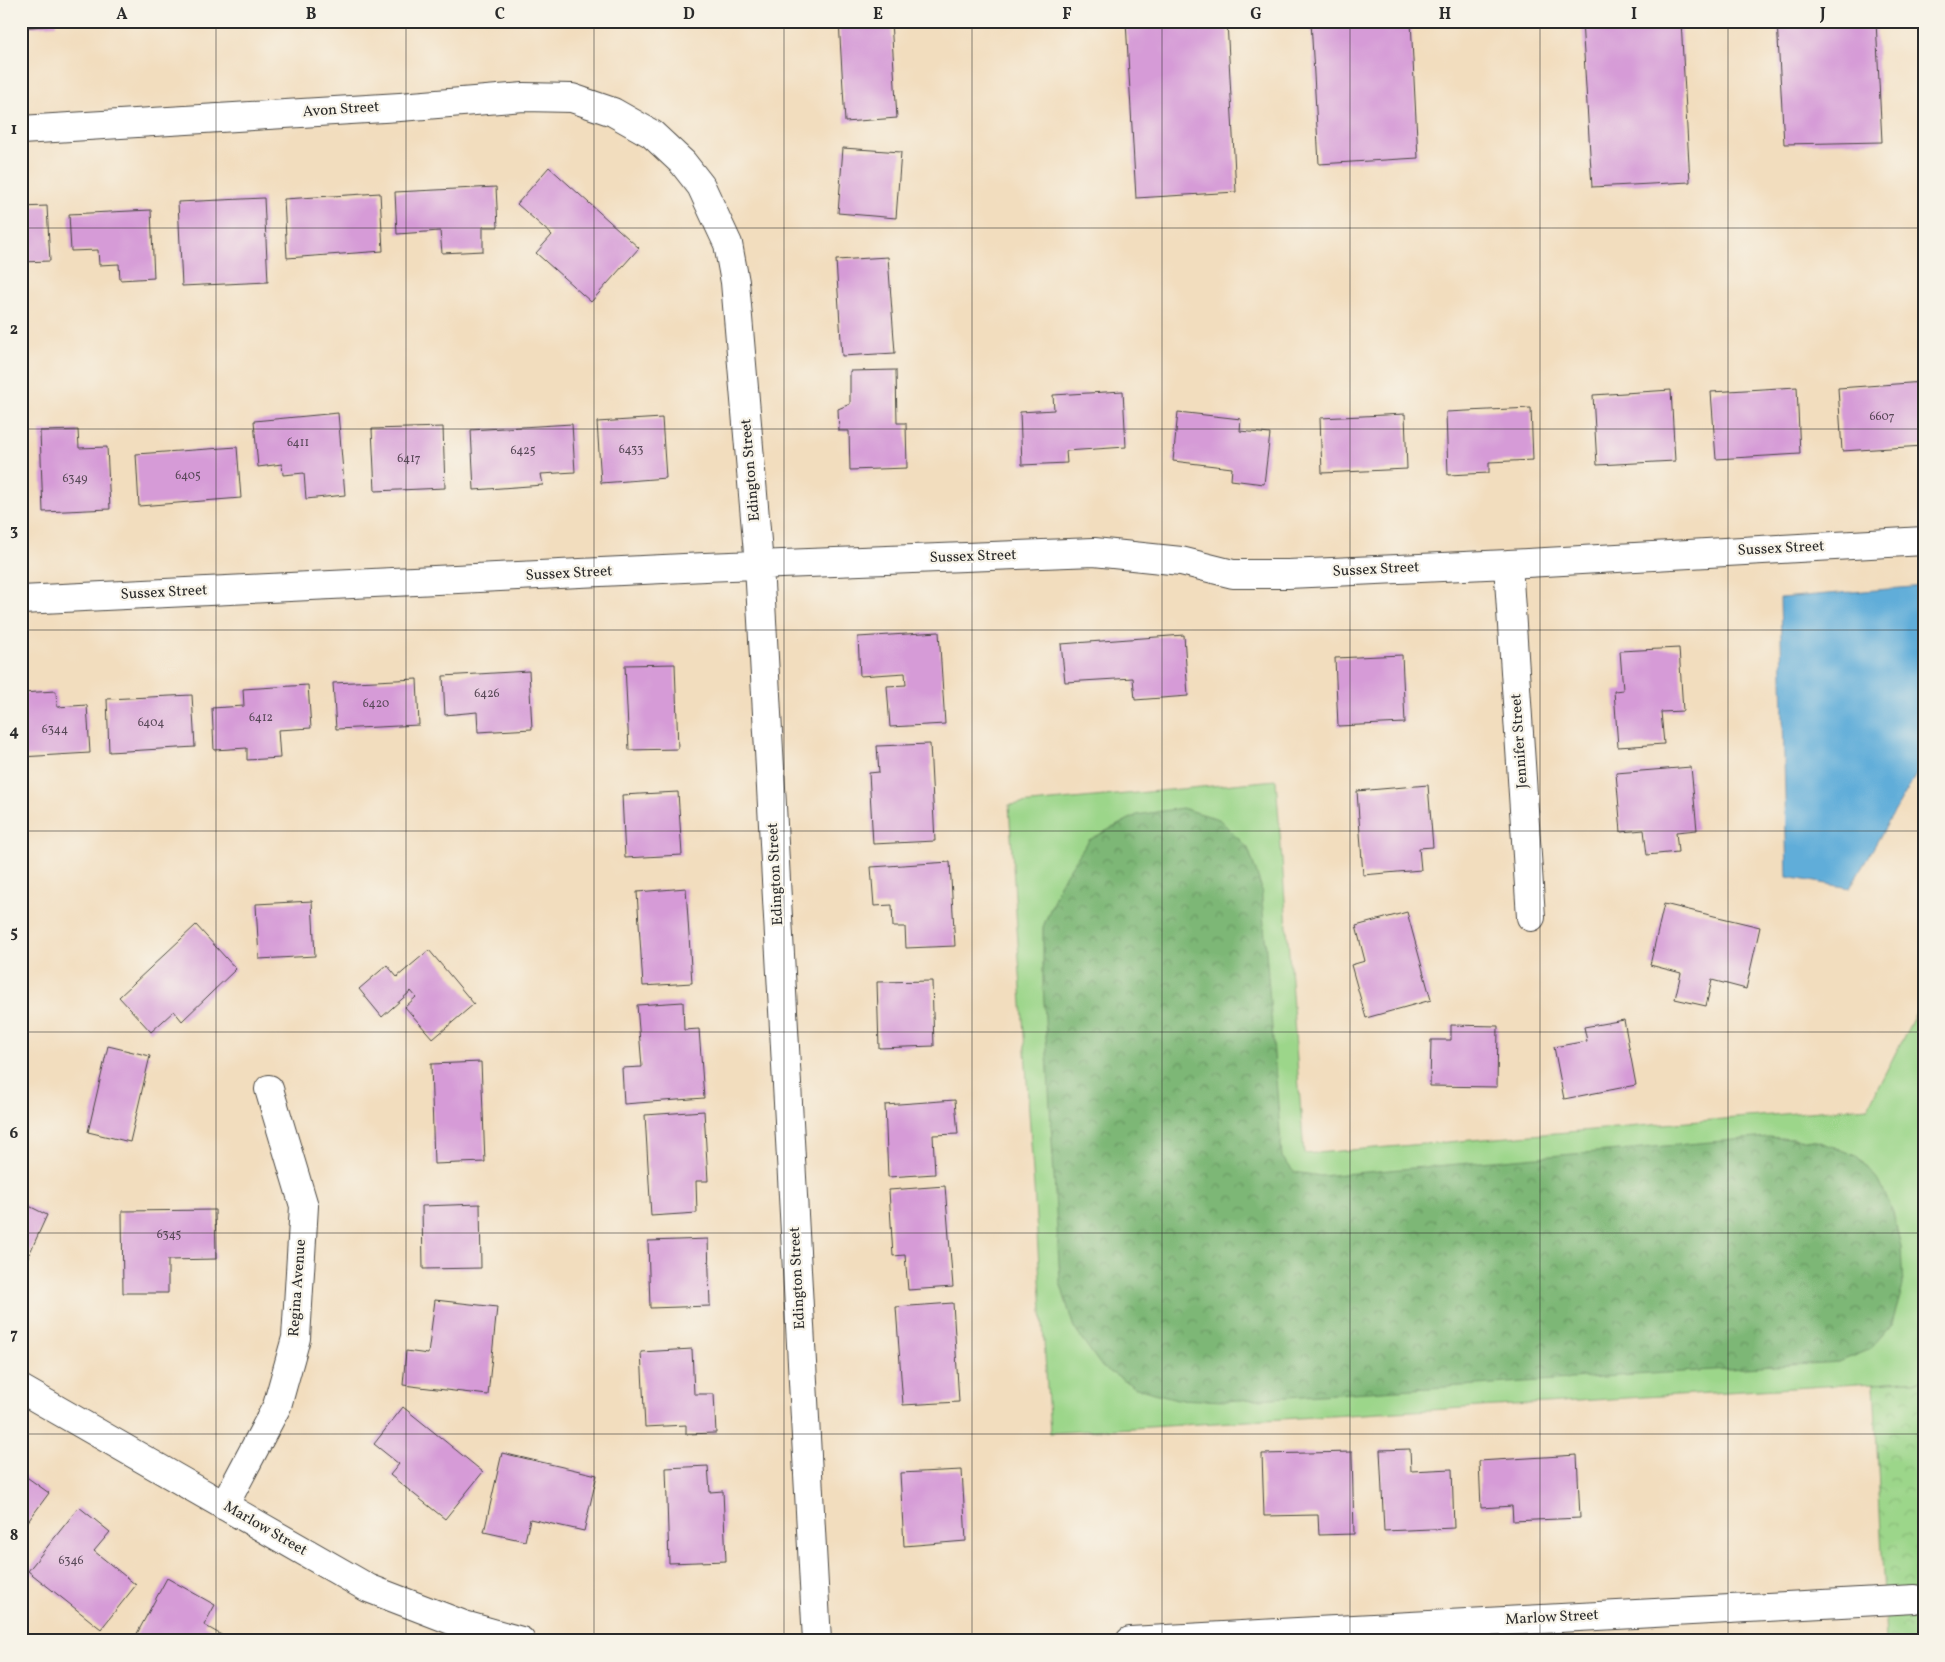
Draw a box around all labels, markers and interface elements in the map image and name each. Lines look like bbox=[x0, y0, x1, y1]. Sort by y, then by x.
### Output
text: A bbox=[116, 4, 128, 26]
text: B bbox=[306, 4, 317, 26]
text: C bbox=[495, 4, 505, 26]
text: D bbox=[683, 4, 695, 26]
text: E bbox=[873, 4, 883, 26]
text: F bbox=[1062, 4, 1072, 26]
text: G bbox=[1250, 4, 1262, 26]
text: H bbox=[1439, 4, 1451, 26]
text: I bbox=[1631, 4, 1637, 26]
text: J bbox=[1819, 4, 1826, 26]
street label: Avon Street bbox=[302, 97, 380, 123]
text: 1 bbox=[11, 119, 17, 141]
text: 2 bbox=[10, 319, 18, 341]
house number: 6607 bbox=[1869, 409, 1895, 425]
street label: Edington Street bbox=[736, 418, 766, 522]
house number: 6411 bbox=[287, 435, 309, 451]
house number: 6433 bbox=[619, 442, 643, 458]
house number: 6425 bbox=[510, 443, 536, 459]
house number: 6417 bbox=[397, 451, 421, 467]
house number: 6405 bbox=[175, 468, 201, 484]
house number: 6349 bbox=[62, 471, 88, 487]
text: 3 bbox=[10, 520, 18, 542]
street label: Sussex Street bbox=[1737, 536, 1825, 562]
street label: Sussex Street bbox=[929, 545, 1017, 569]
street label: Sussex Street bbox=[1332, 557, 1420, 583]
street label: Sussex Street bbox=[525, 561, 613, 587]
street label: Sussex Street bbox=[120, 580, 208, 606]
house number: 6426 bbox=[474, 686, 500, 702]
street label: Jennifer Street bbox=[1506, 693, 1534, 789]
house number: 6420 bbox=[363, 696, 389, 712]
house number: 6412 bbox=[249, 710, 273, 726]
house number: 6404 bbox=[138, 715, 164, 731]
text: 4 bbox=[9, 721, 19, 743]
house number: 6344 bbox=[42, 722, 68, 738]
street label: Edington Street bbox=[763, 822, 789, 926]
text: 5 bbox=[10, 922, 18, 944]
text: 6 bbox=[10, 1123, 19, 1145]
street label: Edington Street bbox=[785, 1226, 811, 1330]
house number: 6345 bbox=[157, 1227, 182, 1243]
street label: Regina Avenue bbox=[284, 1239, 312, 1337]
text: 7 bbox=[10, 1324, 18, 1346]
street label: Marlow Street bbox=[219, 1497, 311, 1561]
text: 8 bbox=[10, 1525, 18, 1547]
house number: 6346 bbox=[58, 1553, 84, 1569]
street label: Marlow Street bbox=[1505, 1605, 1599, 1631]

